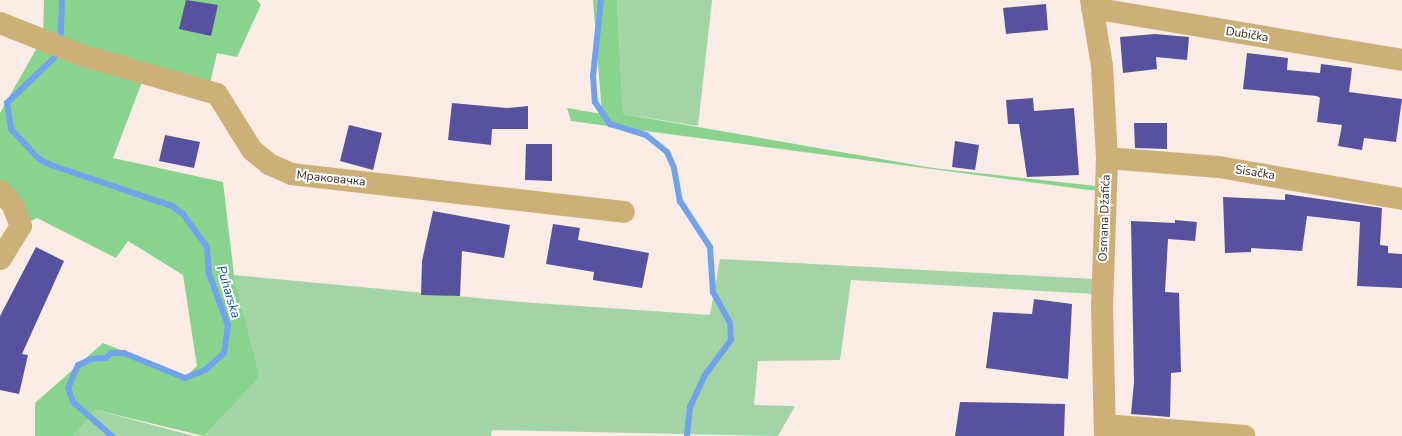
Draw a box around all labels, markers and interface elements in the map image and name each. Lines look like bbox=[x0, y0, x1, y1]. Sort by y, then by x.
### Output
street label: Dubička bbox=[1225, 25, 1269, 45]
street label: Sisačka bbox=[1234, 163, 1276, 183]
street label: Мраковачка bbox=[296, 168, 366, 190]
street label: Osmana Džafića bbox=[1096, 174, 1114, 262]
water label: Puharska bbox=[213, 264, 243, 320]

